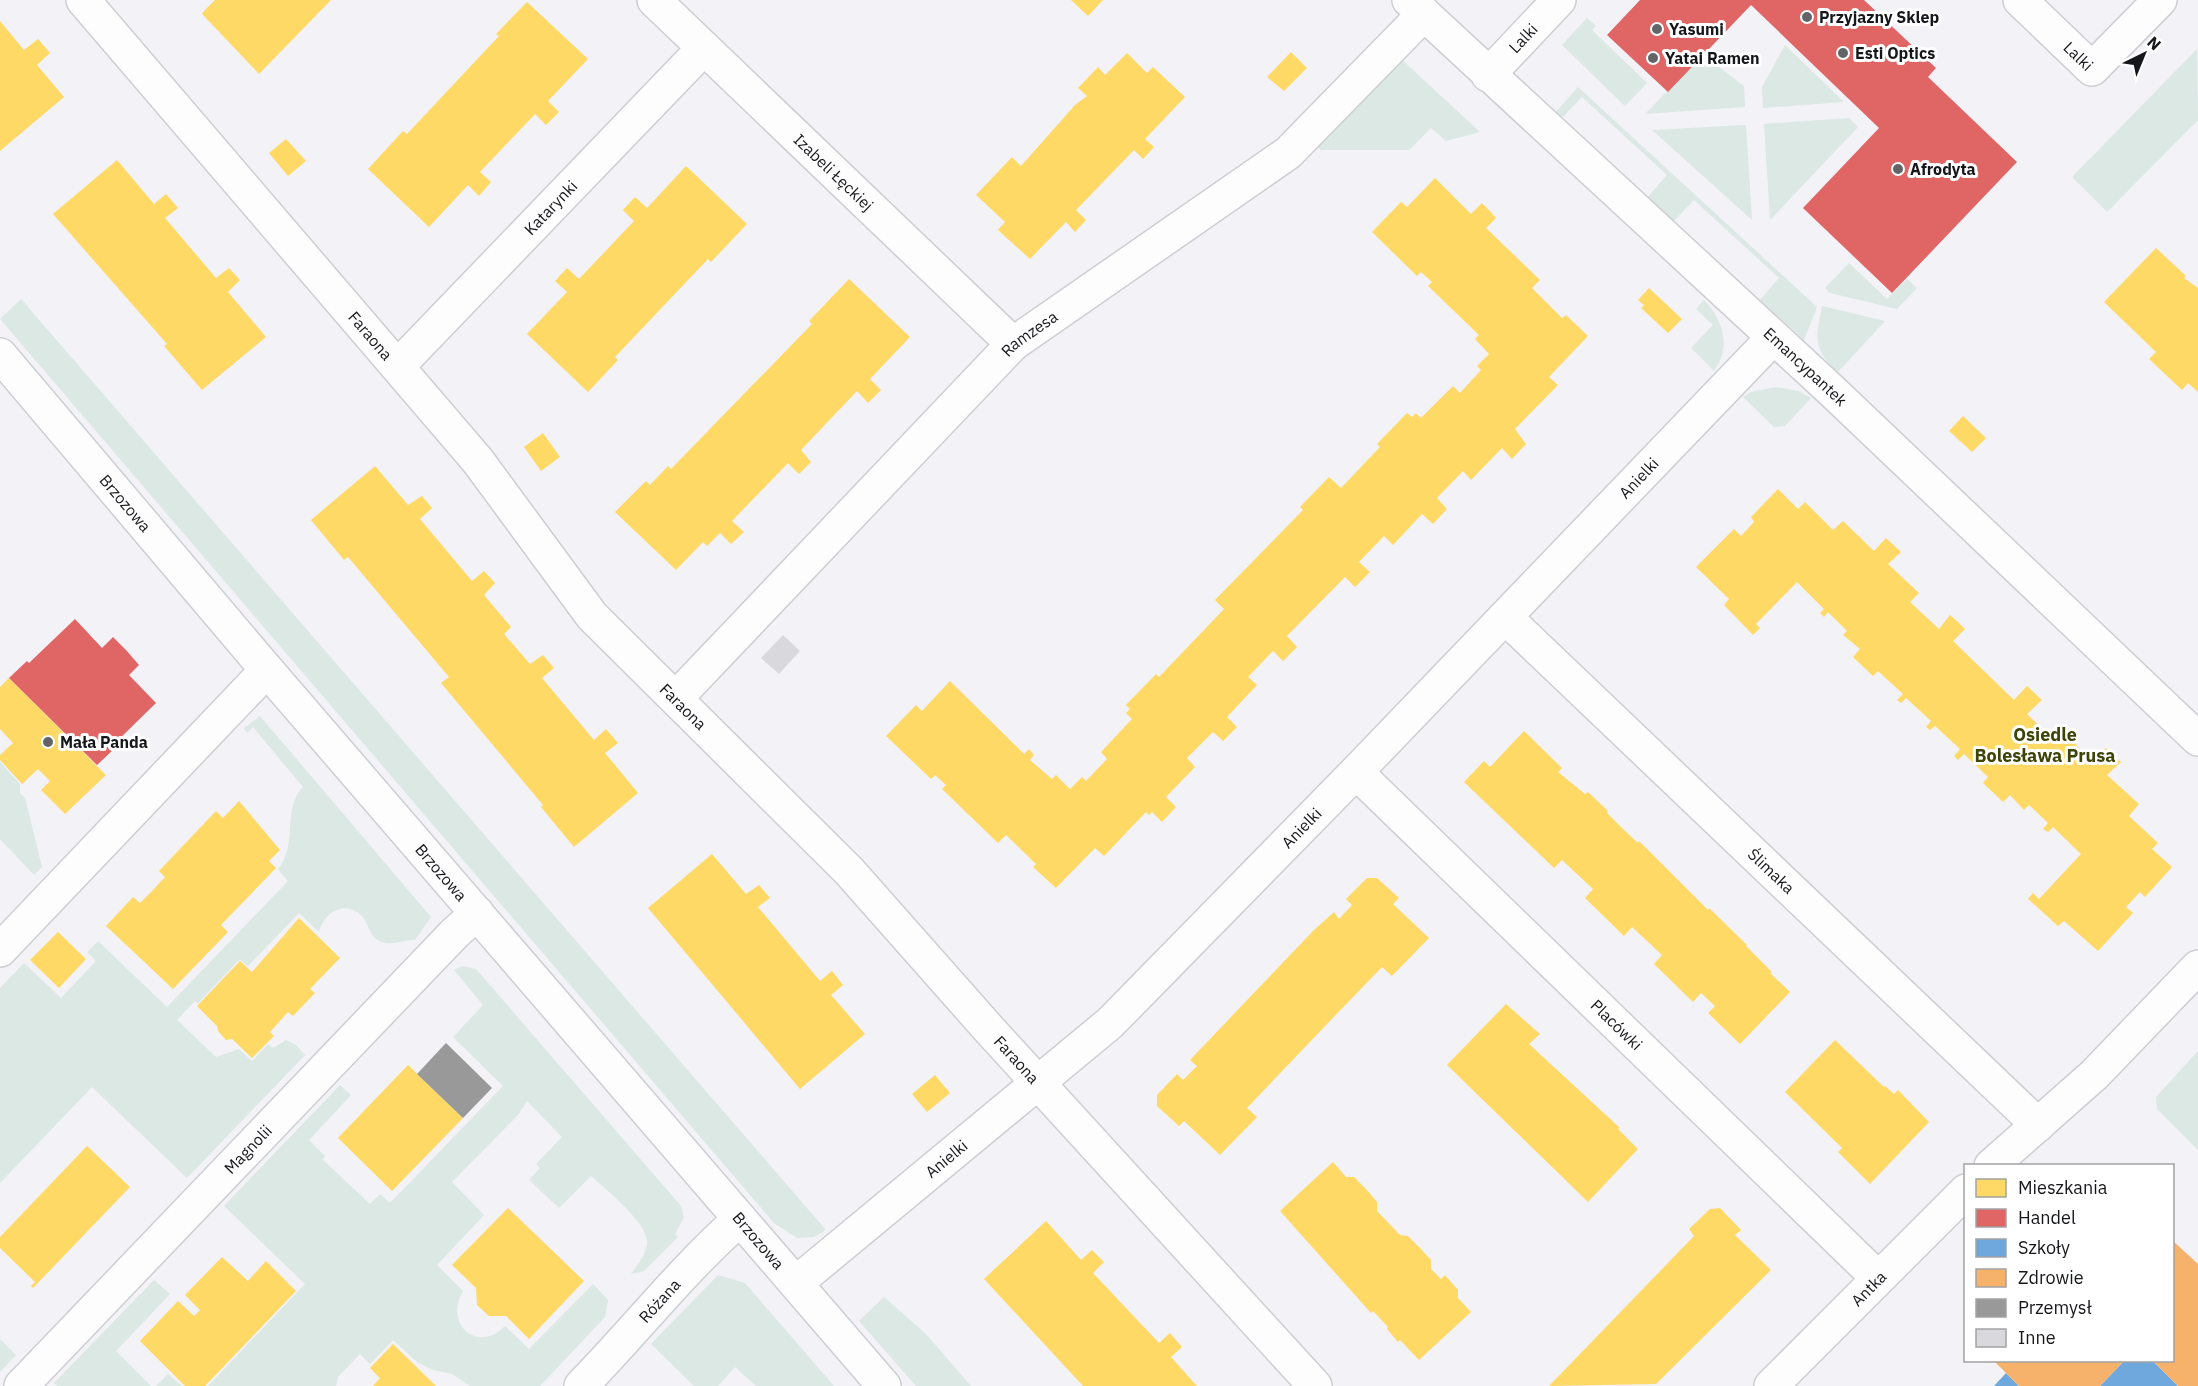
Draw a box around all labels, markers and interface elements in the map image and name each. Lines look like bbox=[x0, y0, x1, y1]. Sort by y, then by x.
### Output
place label: Przyjazny Sklep bbox=[1819, 7, 1939, 27]
marker: Przyjazny Sklep bbox=[1800, 10, 1814, 24]
street label: Lalki bbox=[1504, 19, 1542, 57]
place label: Yasumi bbox=[1669, 19, 1724, 39]
marker: Yasumi bbox=[1650, 22, 1664, 36]
north arrow bbox=[2114, 24, 2174, 84]
text: N bbox=[2143, 32, 2165, 54]
street label: Lalki bbox=[2060, 37, 2097, 75]
place label: Esti Optics bbox=[1855, 43, 1935, 63]
marker: Esti Optics bbox=[1836, 46, 1850, 60]
place label: Yatai Ramen bbox=[1665, 48, 1760, 68]
marker: Yatai Ramen bbox=[1646, 51, 1660, 65]
street label: Izabeli Łęckiej bbox=[790, 130, 878, 215]
place label: Afrodyta bbox=[1910, 159, 1976, 179]
marker: Afrodyta bbox=[1891, 162, 1905, 176]
street label: Katarynki bbox=[520, 176, 581, 239]
street label: Ramzesa bbox=[997, 306, 1062, 361]
street label: Faraona bbox=[344, 307, 397, 364]
street label: Emancypantek bbox=[1760, 323, 1852, 411]
street label: Anielki bbox=[1614, 453, 1663, 502]
street label: Brzozowa bbox=[95, 470, 156, 536]
street label: Faraona bbox=[656, 679, 711, 734]
district label: Osiedle Bolesława Prusa bbox=[1975, 723, 2115, 767]
place label: Mała Panda bbox=[60, 732, 148, 752]
marker: Mała Panda bbox=[41, 735, 55, 749]
street label: Anielki bbox=[1277, 803, 1326, 852]
street label: Brzozowa bbox=[411, 840, 472, 905]
street label: Ślimaka bbox=[1744, 843, 1799, 898]
street label: Placówki bbox=[1587, 995, 1647, 1054]
street label: Faraona bbox=[990, 1032, 1044, 1088]
street label: Magnolii bbox=[220, 1120, 276, 1178]
street label: Anielki bbox=[921, 1135, 971, 1182]
legend bbox=[1964, 1164, 2174, 1362]
text: Mieszkania bbox=[2018, 1176, 2108, 1199]
text: Handel bbox=[2018, 1206, 2076, 1229]
street label: Brzozowa bbox=[728, 1208, 789, 1274]
text: Szkoły bbox=[2018, 1236, 2070, 1259]
street label: Antka bbox=[1847, 1266, 1891, 1310]
text: Zdrowie bbox=[2018, 1266, 2084, 1289]
street label: Różana bbox=[634, 1274, 685, 1327]
text: Przemysł bbox=[2018, 1296, 2092, 1319]
text: Inne bbox=[2018, 1326, 2056, 1349]

